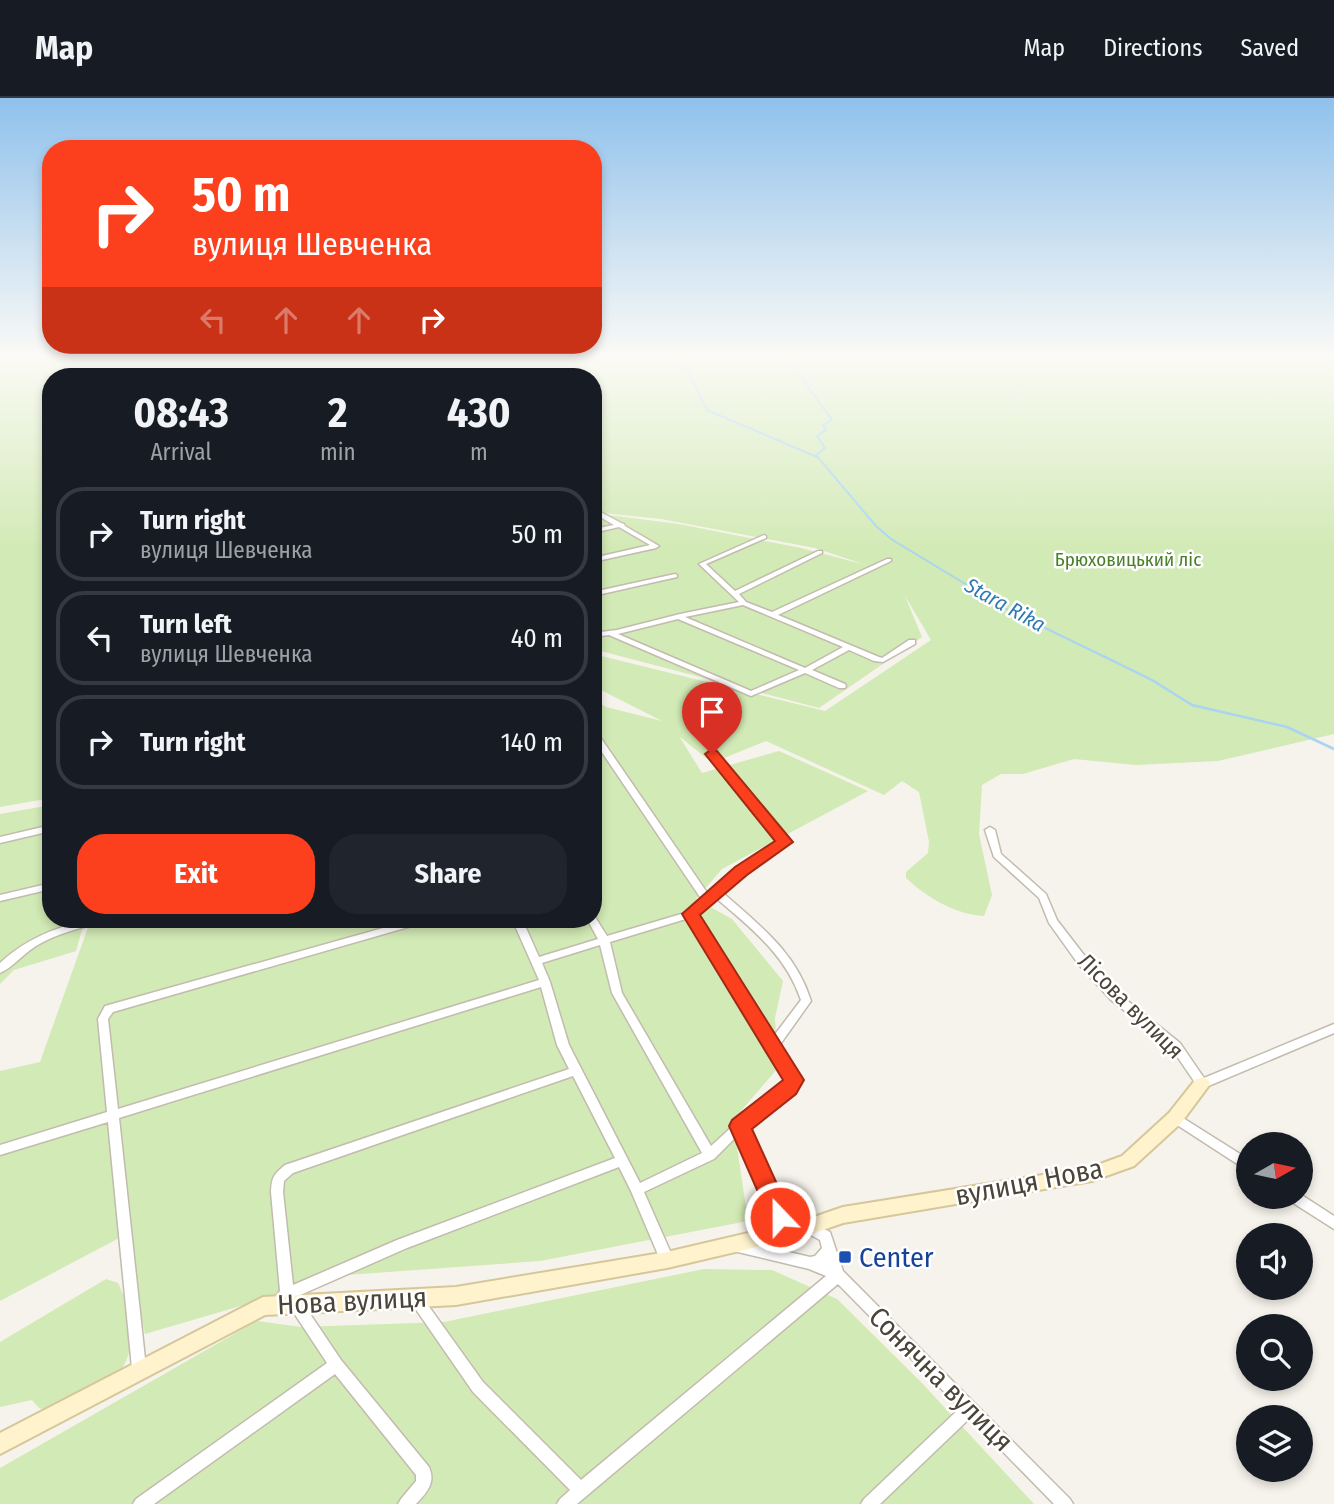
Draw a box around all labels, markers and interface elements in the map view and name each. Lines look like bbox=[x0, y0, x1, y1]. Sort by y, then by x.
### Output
text: Map bbox=[35, 28, 93, 68]
text: Map bbox=[1024, 34, 1065, 62]
text: Directions bbox=[1103, 34, 1202, 62]
text: Saved bbox=[1240, 34, 1299, 62]
text: 50 m bbox=[192, 165, 290, 224]
icon: right bbox=[77, 168, 168, 259]
text: вулиця Шевченка bbox=[192, 225, 432, 263]
icon: left bbox=[194, 301, 232, 339]
icon: ahead bbox=[267, 301, 305, 339]
icon: ahead bbox=[340, 301, 378, 339]
icon: right bbox=[413, 301, 451, 339]
text: 08:43 bbox=[133, 388, 229, 438]
text: 2 bbox=[328, 388, 348, 438]
text: 430 bbox=[447, 388, 511, 438]
text: Arrival bbox=[151, 438, 211, 466]
text: min bbox=[320, 438, 356, 466]
text: m bbox=[470, 438, 488, 466]
text: Turn right bbox=[140, 505, 246, 536]
icon: right bbox=[81, 515, 119, 553]
text: 50 m bbox=[511, 519, 563, 550]
text: вулиця Шевченка bbox=[140, 536, 313, 564]
park label: Брюховицький ліс bbox=[1055, 548, 1201, 571]
water label: Stara Rika bbox=[959, 572, 1050, 638]
text: Turn left bbox=[140, 609, 232, 640]
icon: left bbox=[81, 619, 119, 657]
text: 40 m bbox=[511, 623, 563, 654]
text: вулиця Шевченка bbox=[140, 640, 313, 668]
pin bbox=[682, 682, 742, 754]
icon: arrive bbox=[693, 693, 731, 731]
icon: right bbox=[81, 723, 119, 761]
text: Turn right bbox=[140, 727, 246, 758]
text: 140 m bbox=[501, 727, 563, 758]
button: Exit bbox=[77, 834, 315, 914]
button: Share bbox=[329, 834, 567, 914]
street label: Лісова вулиця bbox=[1072, 947, 1190, 1065]
north arrow bbox=[1236, 1132, 1312, 1209]
map controls bbox=[1236, 1132, 1313, 1482]
street label: вулиця Нова bbox=[952, 1152, 1106, 1212]
position arrow bbox=[743, 1180, 817, 1254]
button: sound bbox=[1236, 1223, 1313, 1300]
place label: Center bbox=[859, 1241, 934, 1274]
marker: Center bbox=[837, 1249, 853, 1265]
street label: Нова вулиця bbox=[276, 1281, 428, 1321]
street label: Сонячна вулиця bbox=[862, 1300, 1020, 1458]
button: search bbox=[1236, 1314, 1313, 1391]
button: layers bbox=[1236, 1405, 1313, 1482]

